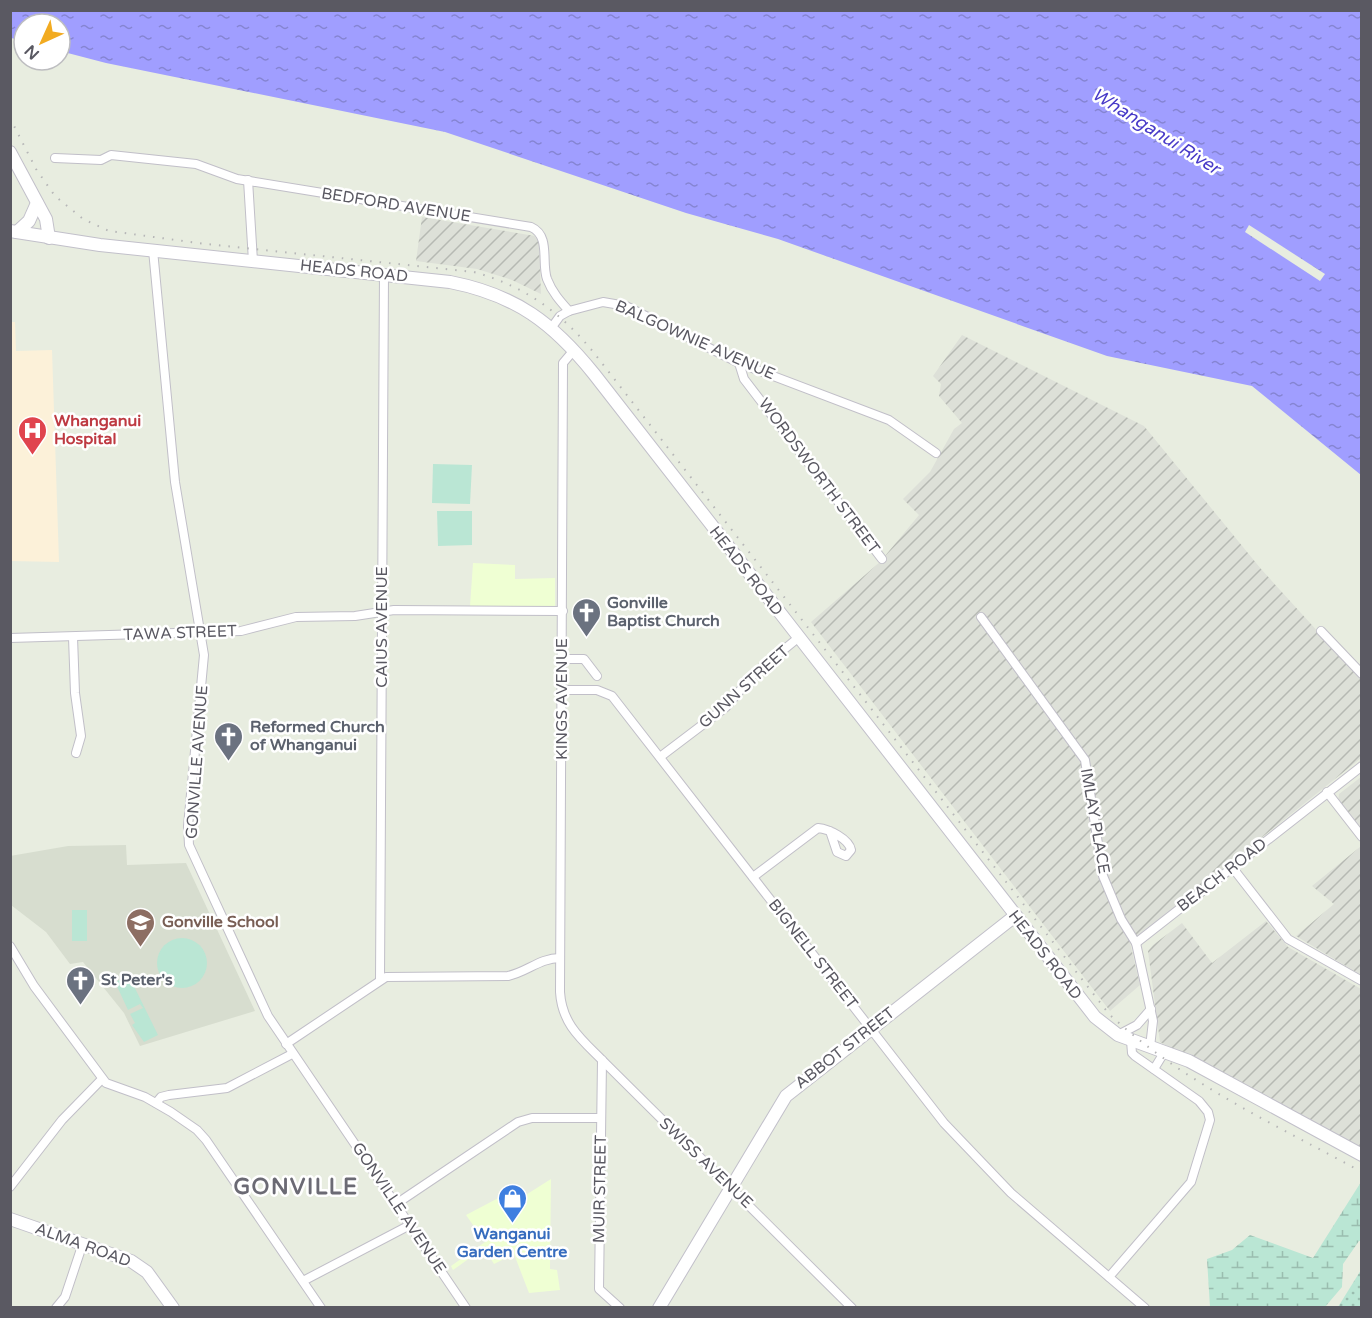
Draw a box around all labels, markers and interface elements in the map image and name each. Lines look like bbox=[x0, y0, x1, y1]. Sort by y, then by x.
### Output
north arrow bbox=[12, 12, 72, 72]
text: N bbox=[20, 40, 44, 64]
water label: Whanganui River bbox=[1088, 83, 1226, 180]
street label: BEDFORD AVENUE bbox=[320, 183, 472, 227]
street label: HEADS ROAD bbox=[299, 255, 409, 287]
street label: BALGOWNIE AVENUE bbox=[612, 296, 778, 384]
street label: WORDSWORTH STREET bbox=[754, 394, 884, 558]
place label: Whanganui Hospital bbox=[54, 411, 141, 449]
hospital icon: Whanganui Hospital bbox=[17, 414, 49, 456]
street label: HEADS ROAD bbox=[705, 522, 787, 620]
street label: CAIUS AVENUE bbox=[372, 566, 392, 688]
place label: Gonville Baptist Church bbox=[607, 593, 720, 631]
church icon: Gonville Baptist Church bbox=[570, 596, 602, 638]
street label: TAWA STREET bbox=[123, 621, 237, 645]
street label: KINGS AVENUE bbox=[552, 638, 572, 760]
street label: GUNN STREET bbox=[695, 641, 793, 733]
street label: GONVILLE AVENUE bbox=[182, 684, 212, 840]
place label: Reformed Church of Whanganui bbox=[250, 717, 385, 755]
church icon: Reformed Church of Whanganui bbox=[213, 720, 245, 762]
street label: IMLAY PLACE bbox=[1076, 767, 1114, 875]
street label: BEACH ROAD bbox=[1173, 834, 1271, 916]
street label: BIGNELL STREET bbox=[764, 895, 862, 1013]
school or university icon: Gonville School bbox=[125, 906, 157, 948]
street label: HEADS ROAD bbox=[1004, 906, 1086, 1004]
place label: Gonville School bbox=[162, 912, 279, 932]
church icon: St Peter's bbox=[64, 964, 96, 1006]
place label: St Peter's bbox=[101, 970, 173, 990]
street label: ABBOT STREET bbox=[791, 1003, 899, 1093]
street label: SWISS AVENUE bbox=[655, 1113, 757, 1213]
street label: MUIR STREET bbox=[589, 1134, 611, 1243]
street label: GONVILLE AVENUE bbox=[348, 1139, 450, 1277]
district label: GONVILLE bbox=[233, 1174, 359, 1200]
shop icon: Wanganui Garden Centre bbox=[496, 1182, 528, 1224]
street label: ALMA ROAD bbox=[32, 1218, 134, 1272]
place label: Wanganui Garden Centre bbox=[457, 1224, 567, 1262]

